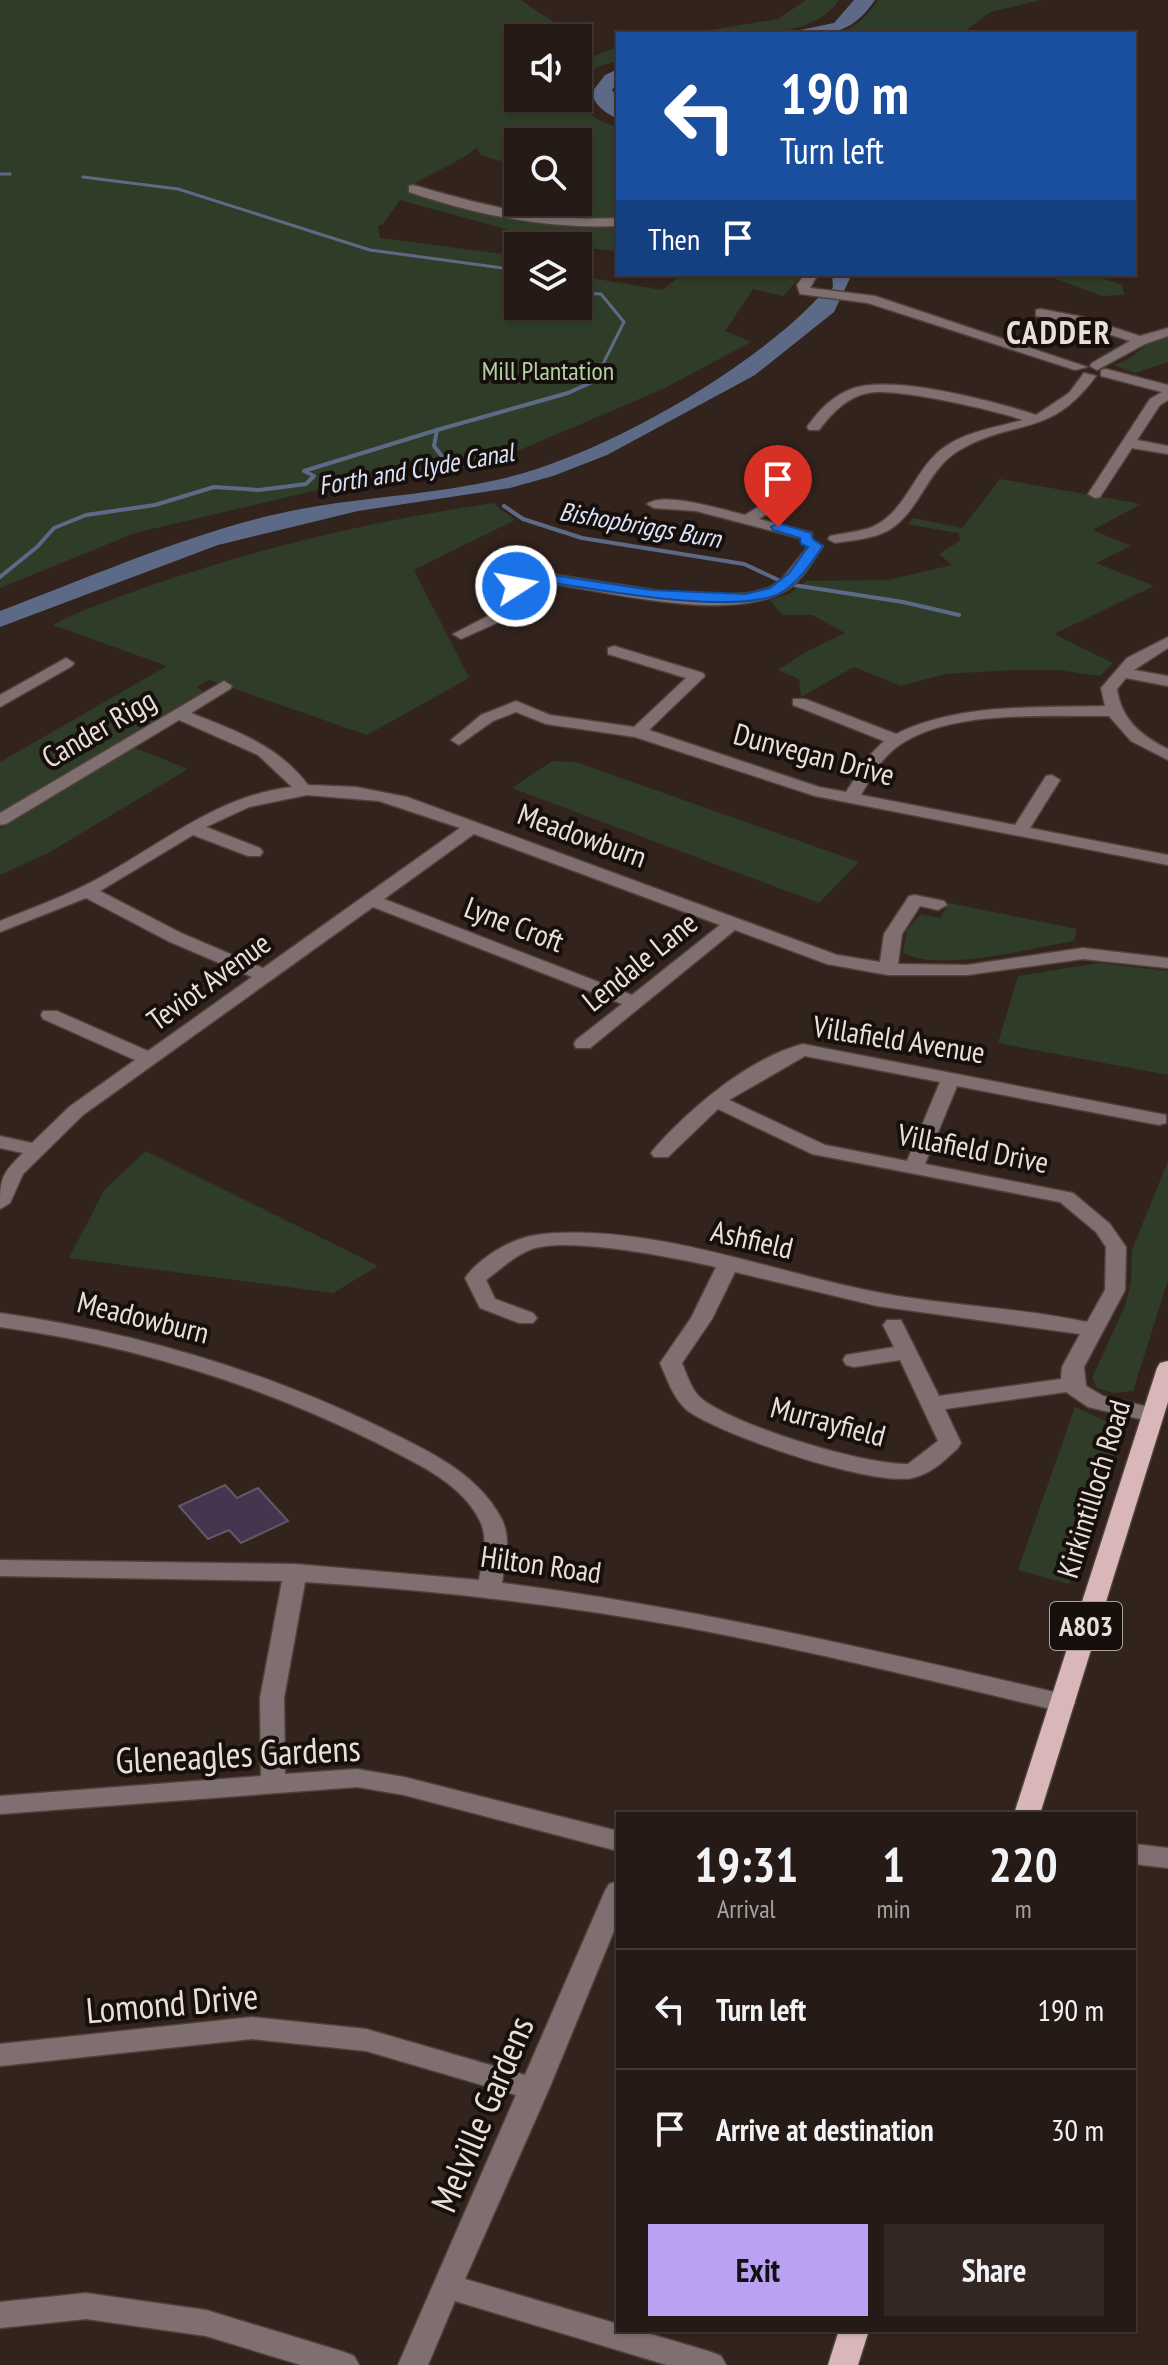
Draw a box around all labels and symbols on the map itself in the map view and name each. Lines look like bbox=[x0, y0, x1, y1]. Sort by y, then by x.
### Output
district label: CADDER bbox=[1006, 311, 1112, 353]
park label: Mill Plantation bbox=[482, 354, 614, 387]
water label: Forth and Clyde Canal bbox=[316, 435, 519, 502]
pin bbox=[744, 445, 812, 527]
water label: Bishopbriggs Burn bbox=[557, 494, 725, 555]
position arrow bbox=[474, 544, 558, 628]
street label: Cander Rigg bbox=[34, 679, 162, 776]
street label: Dunvegan Drive bbox=[730, 713, 899, 794]
street label: Meadowburn bbox=[513, 793, 652, 876]
street label: Lyne Croft bbox=[459, 887, 570, 961]
street label: Lendale Lane bbox=[574, 903, 705, 1019]
street label: Teviot Avenue bbox=[139, 923, 277, 1039]
street label: Villafield Avenue bbox=[810, 1006, 988, 1071]
street label: Villafield Drive bbox=[894, 1114, 1052, 1181]
street label: Ashfield bbox=[708, 1210, 797, 1267]
street label: Meadowburn bbox=[73, 1281, 213, 1352]
street label: Murrayfield bbox=[767, 1387, 890, 1455]
street label: Kirkintilloch Road bbox=[1047, 1395, 1138, 1582]
street label: Hilton Road bbox=[478, 1536, 604, 1591]
road number: A803 bbox=[1050, 1602, 1122, 1650]
street label: Gleneagles Gardens bbox=[114, 1724, 362, 1783]
street label: Lomond Drive bbox=[84, 1972, 260, 2033]
street label: Melville Gardens bbox=[419, 2009, 544, 2219]

